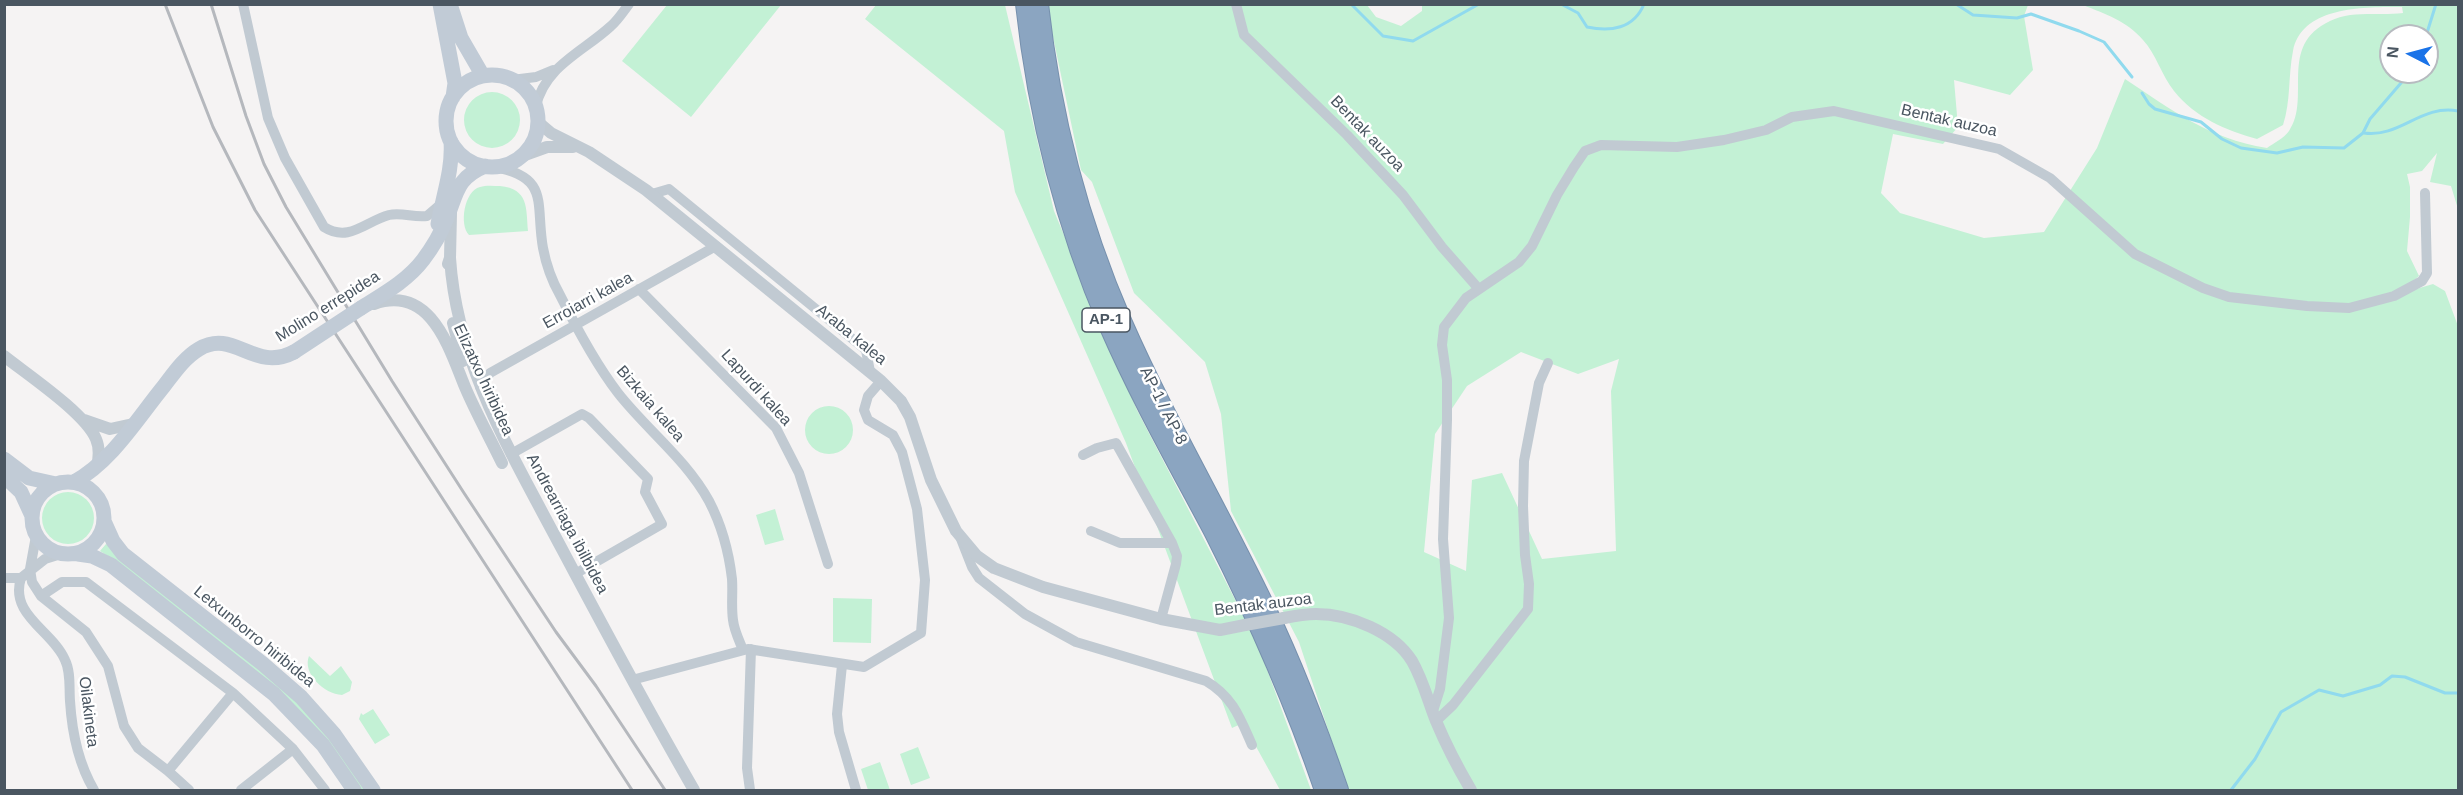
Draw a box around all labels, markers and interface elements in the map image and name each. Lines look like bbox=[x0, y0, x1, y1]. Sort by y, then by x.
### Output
north arrow bbox=[2379, 24, 2439, 84]
text: N bbox=[2384, 46, 2402, 59]
street label: Bentak auzoa bbox=[1326, 92, 1408, 176]
street label: Bentak auzoa bbox=[1899, 101, 1999, 141]
street label: Molino errepidea bbox=[272, 267, 384, 347]
street label: Erroiarri kalea bbox=[540, 268, 636, 334]
street label: Araba kalea bbox=[812, 301, 890, 369]
road number: AP-1 bbox=[1082, 308, 1130, 332]
street label: Elizatxo hiribidea bbox=[449, 321, 517, 439]
street label: Lapurdi kalea bbox=[717, 346, 795, 430]
street label: Bizkaia kalea bbox=[612, 362, 688, 446]
street label: AP-1 / AP-8 bbox=[1135, 364, 1191, 448]
street label: Andrearriaga ibilbidea bbox=[522, 451, 612, 597]
street label: Letxunborro hiribidea bbox=[190, 582, 318, 692]
street label: Bentak auzoa bbox=[1213, 590, 1313, 620]
street label: Oilakineta bbox=[74, 676, 102, 748]

